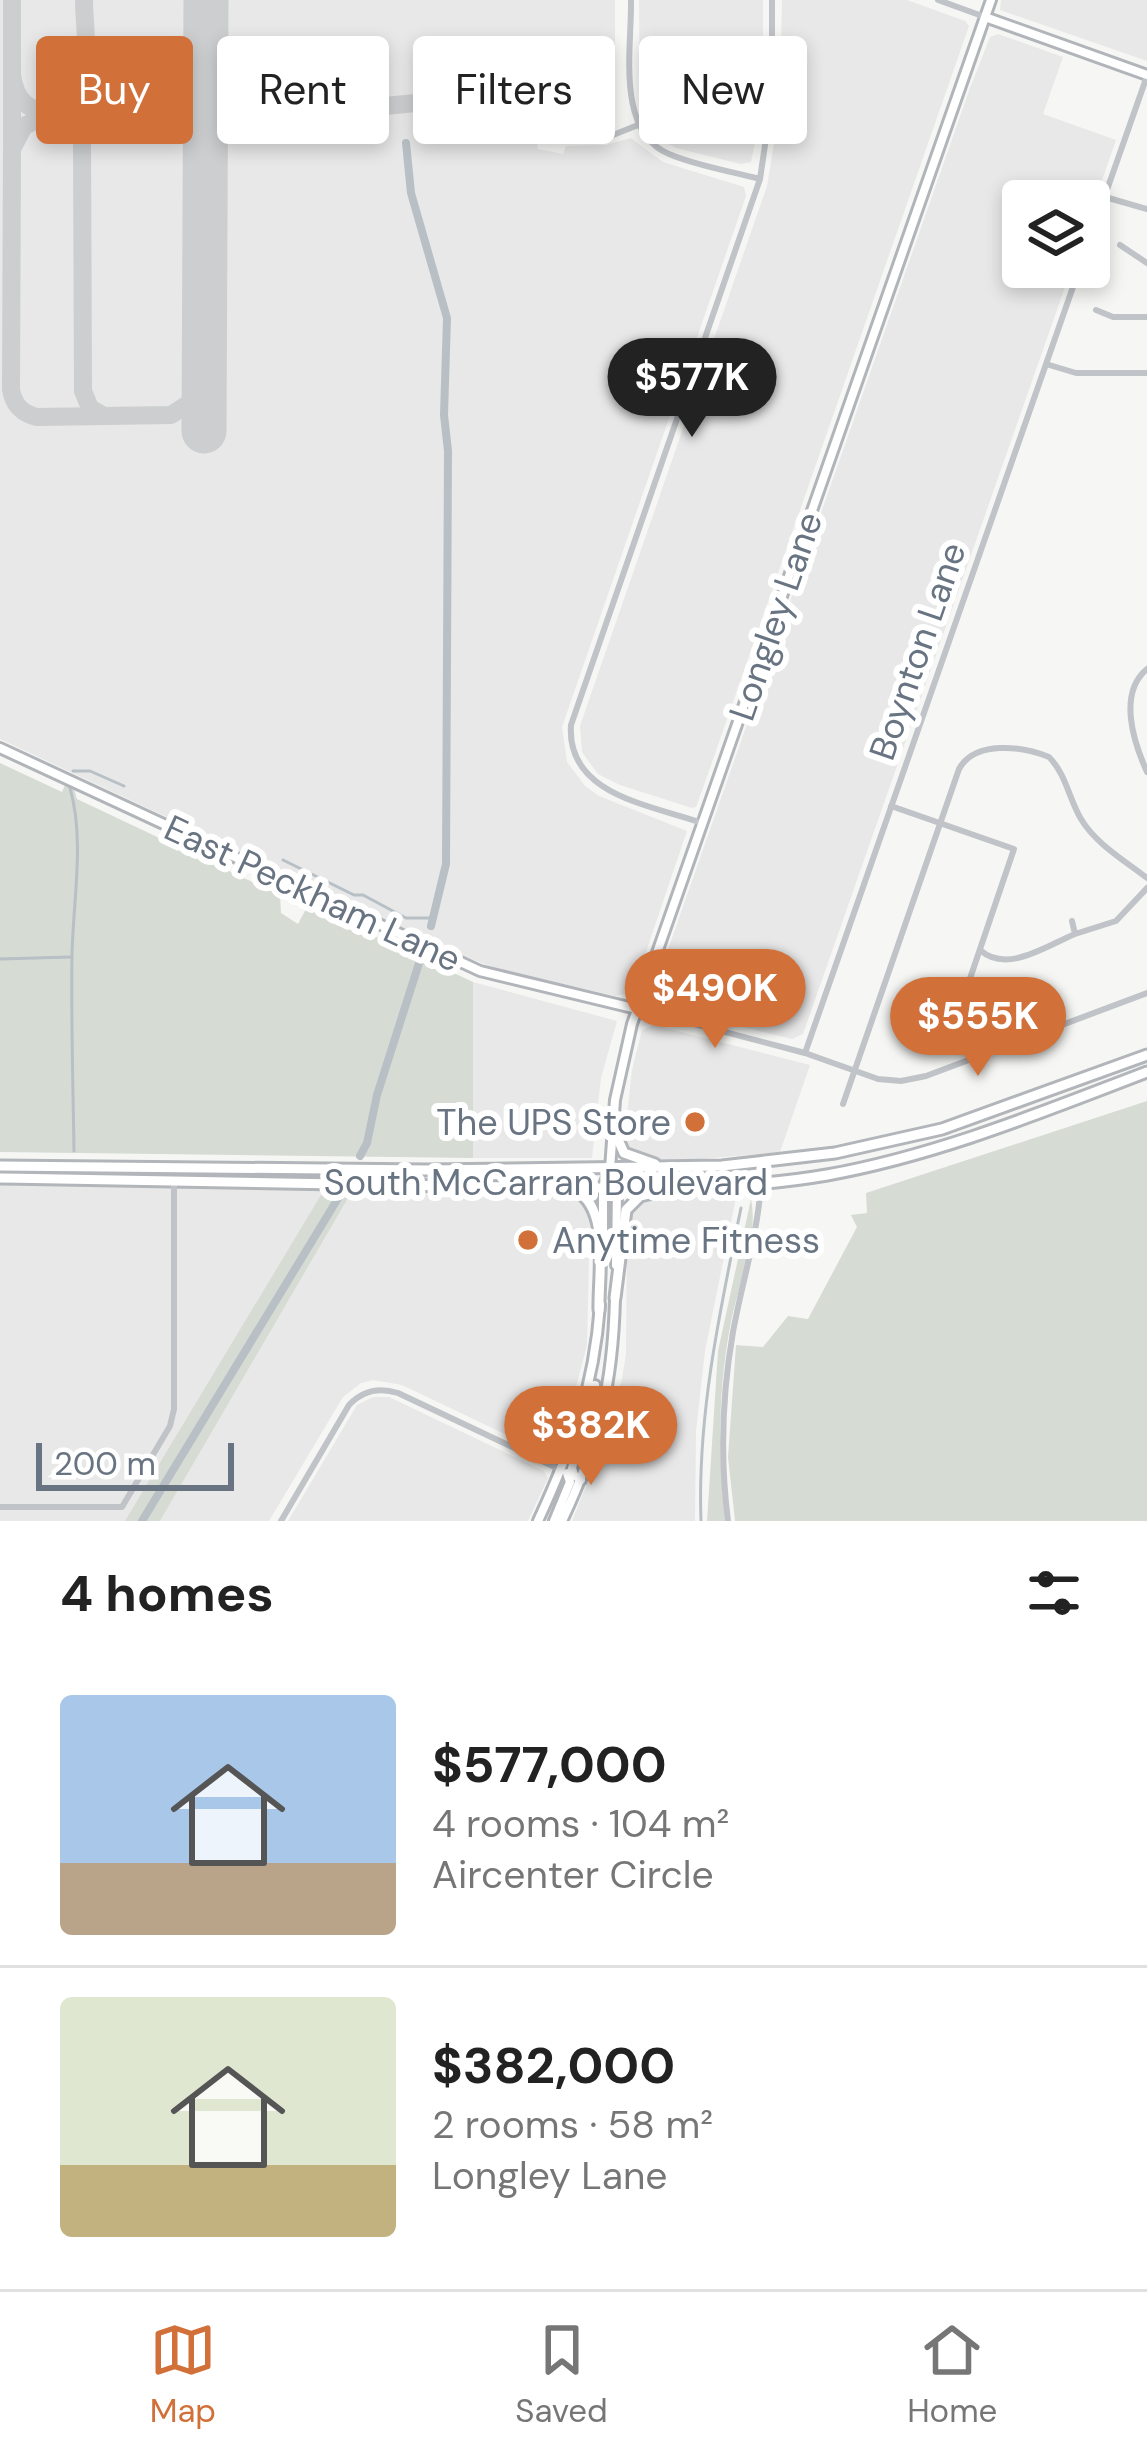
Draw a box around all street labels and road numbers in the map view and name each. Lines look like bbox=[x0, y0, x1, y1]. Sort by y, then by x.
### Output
street label: Longley Lane bbox=[718, 506, 833, 727]
street label: Boynton Lane bbox=[858, 536, 977, 766]
street label: East Peckham Lane bbox=[157, 804, 468, 983]
street label: South McCarran Boulevard bbox=[324, 1159, 768, 1206]

